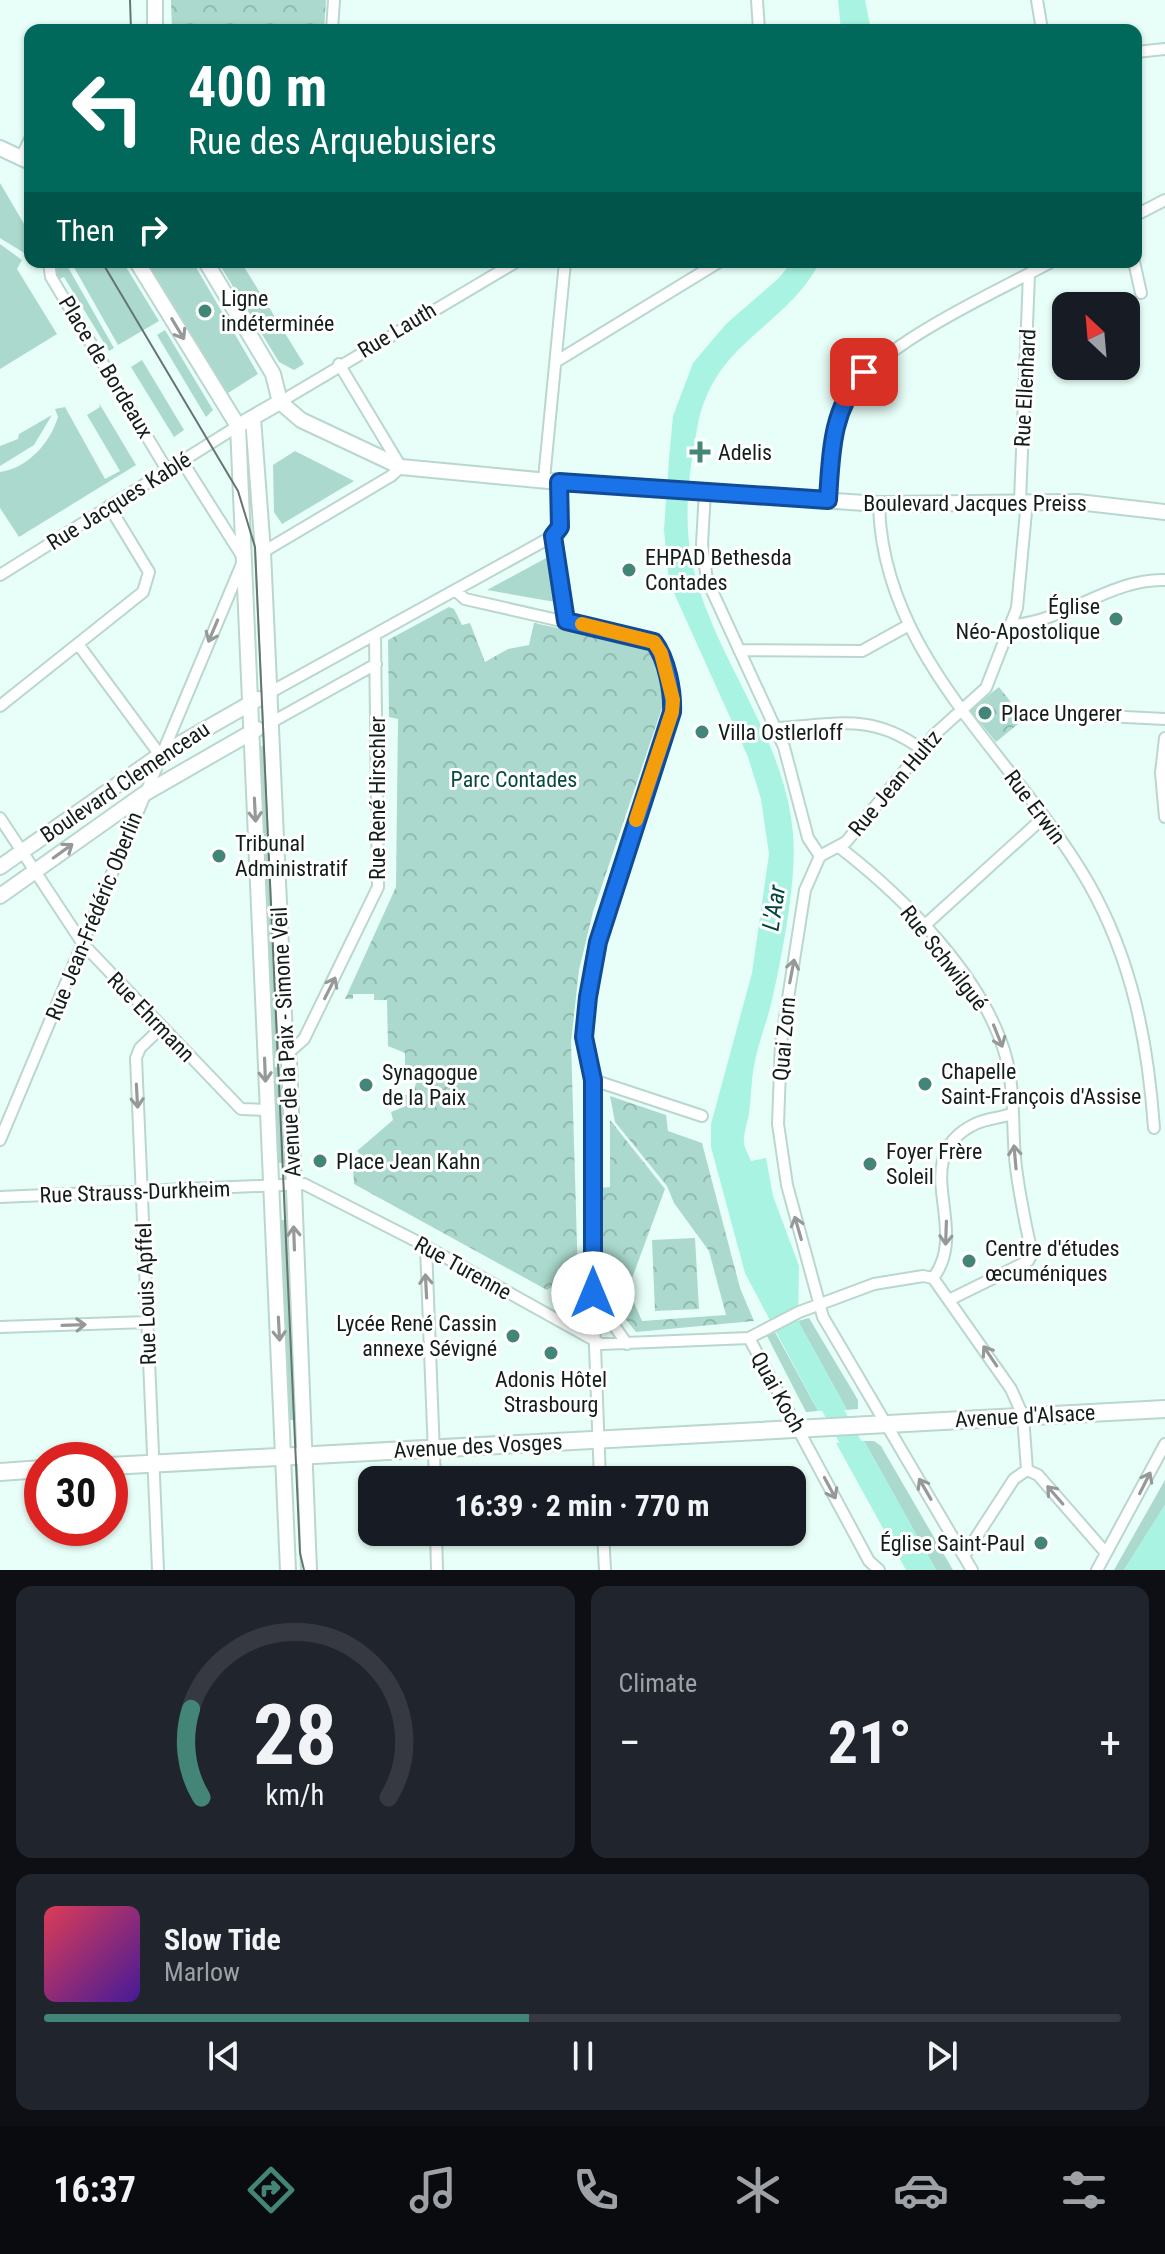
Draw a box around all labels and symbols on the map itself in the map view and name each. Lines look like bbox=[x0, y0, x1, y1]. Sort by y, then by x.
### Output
place label: Ligne indéterminée bbox=[221, 286, 334, 336]
street label: Place de Bordeaux bbox=[54, 291, 158, 443]
north arrow bbox=[1052, 292, 1140, 380]
street label: Rue Lauth bbox=[354, 297, 440, 363]
marker: Ligne indéterminée bbox=[196, 302, 214, 320]
one-way arrow bbox=[170, 317, 186, 340]
street label: Rue Ellenhard bbox=[1009, 328, 1041, 448]
pin bbox=[830, 338, 898, 406]
place label: Adelis bbox=[718, 440, 772, 465]
marker: Adelis bbox=[689, 441, 711, 463]
street label: Rue Jacques Kablé bbox=[42, 447, 196, 555]
street label: Boulevard Jacques Preiss bbox=[863, 491, 1087, 516]
place label: EHPAD Bethesda Contades bbox=[645, 545, 792, 595]
marker: EHPAD Bethesda Contades bbox=[620, 561, 638, 579]
place label: Église Néo-Apostolique bbox=[956, 594, 1100, 644]
marker: Église Néo-Apostolique bbox=[1107, 610, 1125, 628]
one-way arrow bbox=[205, 618, 220, 643]
place label: Place Ungerer bbox=[1001, 701, 1122, 726]
marker: Place Ungerer bbox=[976, 704, 994, 722]
street label: Boulevard Clemenceau bbox=[36, 716, 214, 848]
street label: Rue René Hirschler bbox=[365, 716, 390, 880]
place label: Villa Ostlerloff bbox=[718, 720, 843, 745]
marker: Villa Ostlerloff bbox=[693, 723, 711, 741]
street label: Rue Jean Hultz bbox=[844, 725, 946, 841]
street label: Rue Erwin bbox=[999, 765, 1071, 849]
park label: Parc Contades bbox=[451, 767, 577, 792]
one-way arrow bbox=[248, 796, 263, 823]
street label: Rue Jean-Frédéric Oberlin bbox=[41, 808, 147, 1024]
place label: Tribunal Administratif bbox=[235, 831, 348, 881]
one-way arrow bbox=[52, 842, 74, 859]
marker: Tribunal Administratif bbox=[210, 847, 228, 865]
water label: L'Aar bbox=[757, 882, 792, 933]
street label: Rue Schwilgué bbox=[895, 901, 993, 1015]
street label: Avenue de la Paix - Simone Veil bbox=[266, 906, 306, 1178]
one-way arrow bbox=[785, 959, 800, 984]
street label: Rue Ehrmann bbox=[102, 967, 200, 1067]
one-way arrow bbox=[323, 977, 338, 1001]
street label: Quai Zorn bbox=[768, 996, 800, 1082]
one-way arrow bbox=[992, 1023, 1006, 1048]
one-way arrow bbox=[257, 1056, 272, 1083]
place label: Chapelle Saint-François d'Assise bbox=[941, 1059, 1141, 1109]
place label: Synagogue de la Paix bbox=[382, 1060, 477, 1110]
marker: Chapelle Saint-François d'Assise bbox=[916, 1075, 934, 1093]
marker: Synagogue de la Paix bbox=[357, 1076, 375, 1094]
one-way arrow bbox=[130, 1082, 145, 1109]
place label: Foyer Frère Soleil bbox=[886, 1139, 982, 1189]
one-way arrow bbox=[1007, 1144, 1022, 1170]
place label: Place Jean Kahn bbox=[336, 1149, 480, 1174]
marker: Place Jean Kahn bbox=[311, 1152, 329, 1170]
marker: Foyer Frère Soleil bbox=[861, 1155, 879, 1173]
street label: Rue Strauss-Durkheim bbox=[39, 1176, 231, 1208]
one-way arrow bbox=[790, 1216, 805, 1241]
one-way arrow bbox=[938, 1219, 953, 1246]
street label: Rue Louis Apffel bbox=[131, 1222, 161, 1366]
one-way arrow bbox=[286, 1225, 301, 1252]
street label: Rue Turenne bbox=[410, 1231, 516, 1305]
place label: Centre d'études œcuméniques bbox=[985, 1236, 1120, 1286]
position arrow bbox=[551, 1251, 635, 1335]
marker: Centre d'études œcuméniques bbox=[960, 1252, 978, 1270]
one-way arrow bbox=[418, 1273, 433, 1300]
place label: Lycée René Cassin annexe Sévigné bbox=[336, 1311, 497, 1361]
one-way arrow bbox=[271, 1315, 286, 1342]
one-way arrow bbox=[60, 1317, 87, 1332]
marker: Lycée René Cassin annexe Sévigné bbox=[504, 1327, 522, 1345]
marker: Adonis Hôtel Strasbourg bbox=[542, 1344, 560, 1362]
one-way arrow bbox=[981, 1346, 998, 1368]
street label: Quai Koch bbox=[746, 1347, 810, 1437]
place label: Adonis Hôtel Strasbourg bbox=[495, 1367, 607, 1417]
street label: Avenue d'Alsace bbox=[954, 1400, 1096, 1432]
street label: Avenue des Vosges bbox=[393, 1429, 563, 1463]
speed limit sign: 30 bbox=[24, 1442, 128, 1546]
one-way arrow bbox=[1138, 1471, 1154, 1495]
one-way arrow bbox=[823, 1476, 839, 1500]
one-way arrow bbox=[917, 1478, 933, 1501]
one-way arrow bbox=[1046, 1485, 1064, 1505]
place label: Église Saint-Paul bbox=[880, 1531, 1025, 1556]
marker: Église Saint-Paul bbox=[1032, 1534, 1050, 1552]

